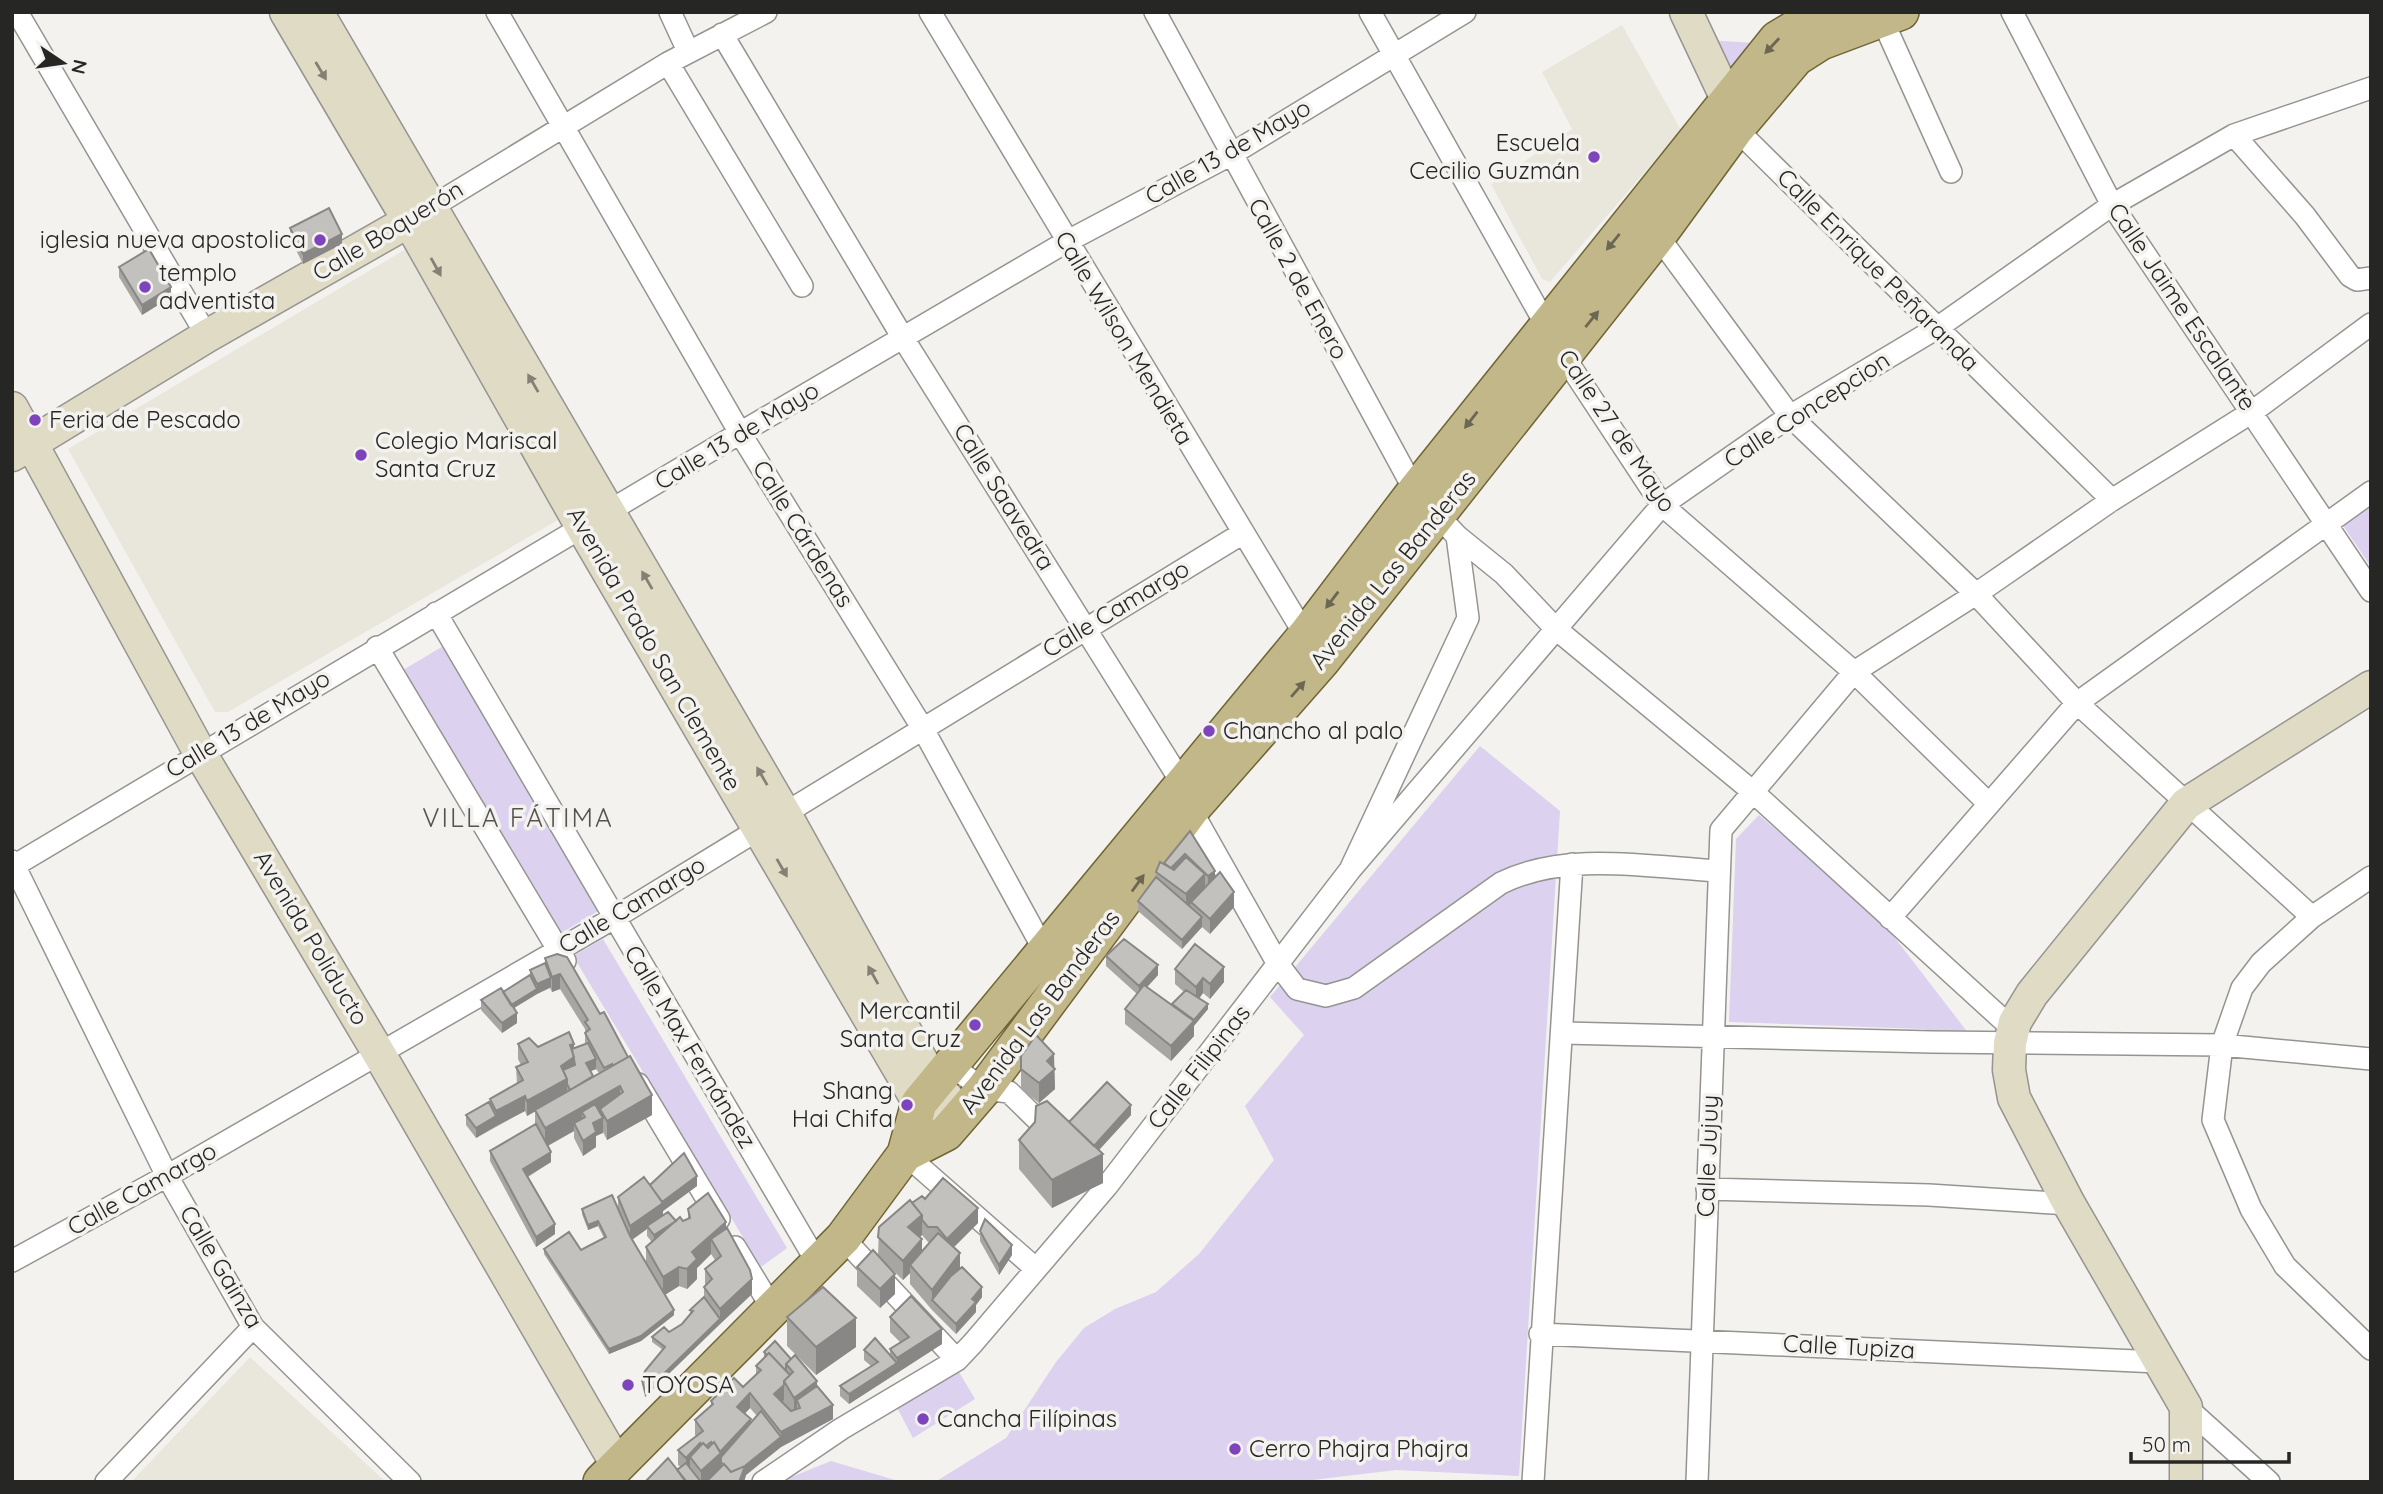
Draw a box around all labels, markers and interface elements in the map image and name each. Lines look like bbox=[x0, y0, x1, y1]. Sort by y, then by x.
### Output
north arrow bbox=[28, 28, 98, 98]
one-way arrow bbox=[1764, 37, 1780, 54]
text: N bbox=[66, 57, 93, 76]
one-way arrow bbox=[315, 61, 327, 81]
street label: Calle 13 de Mayo bbox=[1139, 92, 1316, 211]
place label: Escuela Cecilio Guzmán bbox=[1409, 127, 1580, 185]
marker: Escuela Cecilio Guzmán bbox=[1586, 149, 1602, 165]
street label: Calle Enrique Peñaranda bbox=[1771, 162, 1986, 377]
street label: Calle Boquerón bbox=[307, 173, 468, 287]
street label: Calle 2 de Enero bbox=[1242, 193, 1356, 364]
street label: Calle Jaime Escalante bbox=[2102, 197, 2263, 416]
place label: iglesia nueva apostolica bbox=[40, 224, 306, 254]
street label: Calle Wilson Mendieta bbox=[1049, 225, 1201, 450]
marker: iglesia nueva apostolica bbox=[312, 232, 328, 248]
one-way arrow bbox=[1606, 233, 1621, 250]
place label: templo adventista bbox=[159, 257, 275, 315]
one-way arrow bbox=[430, 258, 442, 277]
marker: templo adventista bbox=[137, 279, 153, 295]
one-way arrow bbox=[1585, 310, 1599, 328]
street label: Calle 27 de Mayo bbox=[1552, 343, 1683, 518]
street label: Calle Concepcion bbox=[1718, 344, 1895, 474]
one-way arrow bbox=[527, 373, 539, 393]
street label: Calle 13 de Mayo bbox=[649, 374, 824, 496]
place label: Feria de Pescado bbox=[49, 404, 241, 434]
one-way arrow bbox=[1464, 410, 1479, 428]
marker: Feria de Pescado bbox=[27, 412, 43, 428]
street label: Calle Saavedra bbox=[948, 417, 1062, 576]
place label: Colegio Mariscal Santa Cruz bbox=[375, 425, 558, 483]
marker: Colegio Mariscal Santa Cruz bbox=[353, 447, 369, 463]
street label: Calle Cárdenas bbox=[747, 454, 861, 613]
street label: Avenida Las Banderas bbox=[1303, 464, 1482, 675]
street label: Avenida Prado San Clemente bbox=[561, 501, 749, 796]
street label: Calle Camargo bbox=[1037, 553, 1194, 664]
one-way arrow bbox=[641, 570, 653, 589]
one-way arrow bbox=[1326, 591, 1340, 609]
street label: Calle 13 de Mayo bbox=[160, 662, 335, 784]
one-way arrow bbox=[1290, 680, 1305, 697]
place label: Chancho al palo bbox=[1223, 715, 1403, 745]
marker: Chancho al palo bbox=[1201, 723, 1217, 739]
one-way arrow bbox=[756, 766, 768, 786]
district label: VILLA FÁTIMA bbox=[422, 801, 614, 834]
street label: Avenida Poliducto bbox=[248, 845, 376, 1030]
street label: Calle Camargo bbox=[553, 849, 710, 960]
one-way arrow bbox=[776, 858, 788, 877]
one-way arrow bbox=[1131, 874, 1145, 892]
street label: Avenida Las Banderas bbox=[953, 903, 1126, 1119]
street label: Calle Max Fernández bbox=[618, 939, 763, 1153]
one-way arrow bbox=[867, 965, 879, 984]
place label: Mercantil Santa Cruz bbox=[840, 995, 961, 1053]
street label: Calle Filipinas bbox=[1140, 998, 1256, 1135]
marker: Mercantil Santa Cruz bbox=[967, 1017, 983, 1033]
place label: Shang Hai Chifa bbox=[792, 1075, 893, 1133]
street label: Calle Jujuy bbox=[1690, 1094, 1724, 1218]
marker: Shang Hai Chifa bbox=[899, 1097, 915, 1113]
street label: Calle Camargo bbox=[62, 1135, 221, 1241]
street label: Calle Gainza bbox=[174, 1200, 270, 1333]
street label: Calle Tupiza bbox=[1782, 1328, 1916, 1364]
place label: TOYOSA bbox=[642, 1369, 734, 1399]
marker: TOYOSA bbox=[620, 1377, 636, 1393]
place label: Cancha Filípinas bbox=[937, 1403, 1117, 1433]
marker: Cancha Filípinas bbox=[915, 1411, 931, 1427]
scale bar bbox=[2131, 1420, 2288, 1464]
text: 50 m bbox=[2142, 1431, 2191, 1457]
place label: Cerro Phajra Phajra bbox=[1249, 1433, 1469, 1463]
marker: Cerro Phajra Phajra bbox=[1227, 1441, 1243, 1457]

